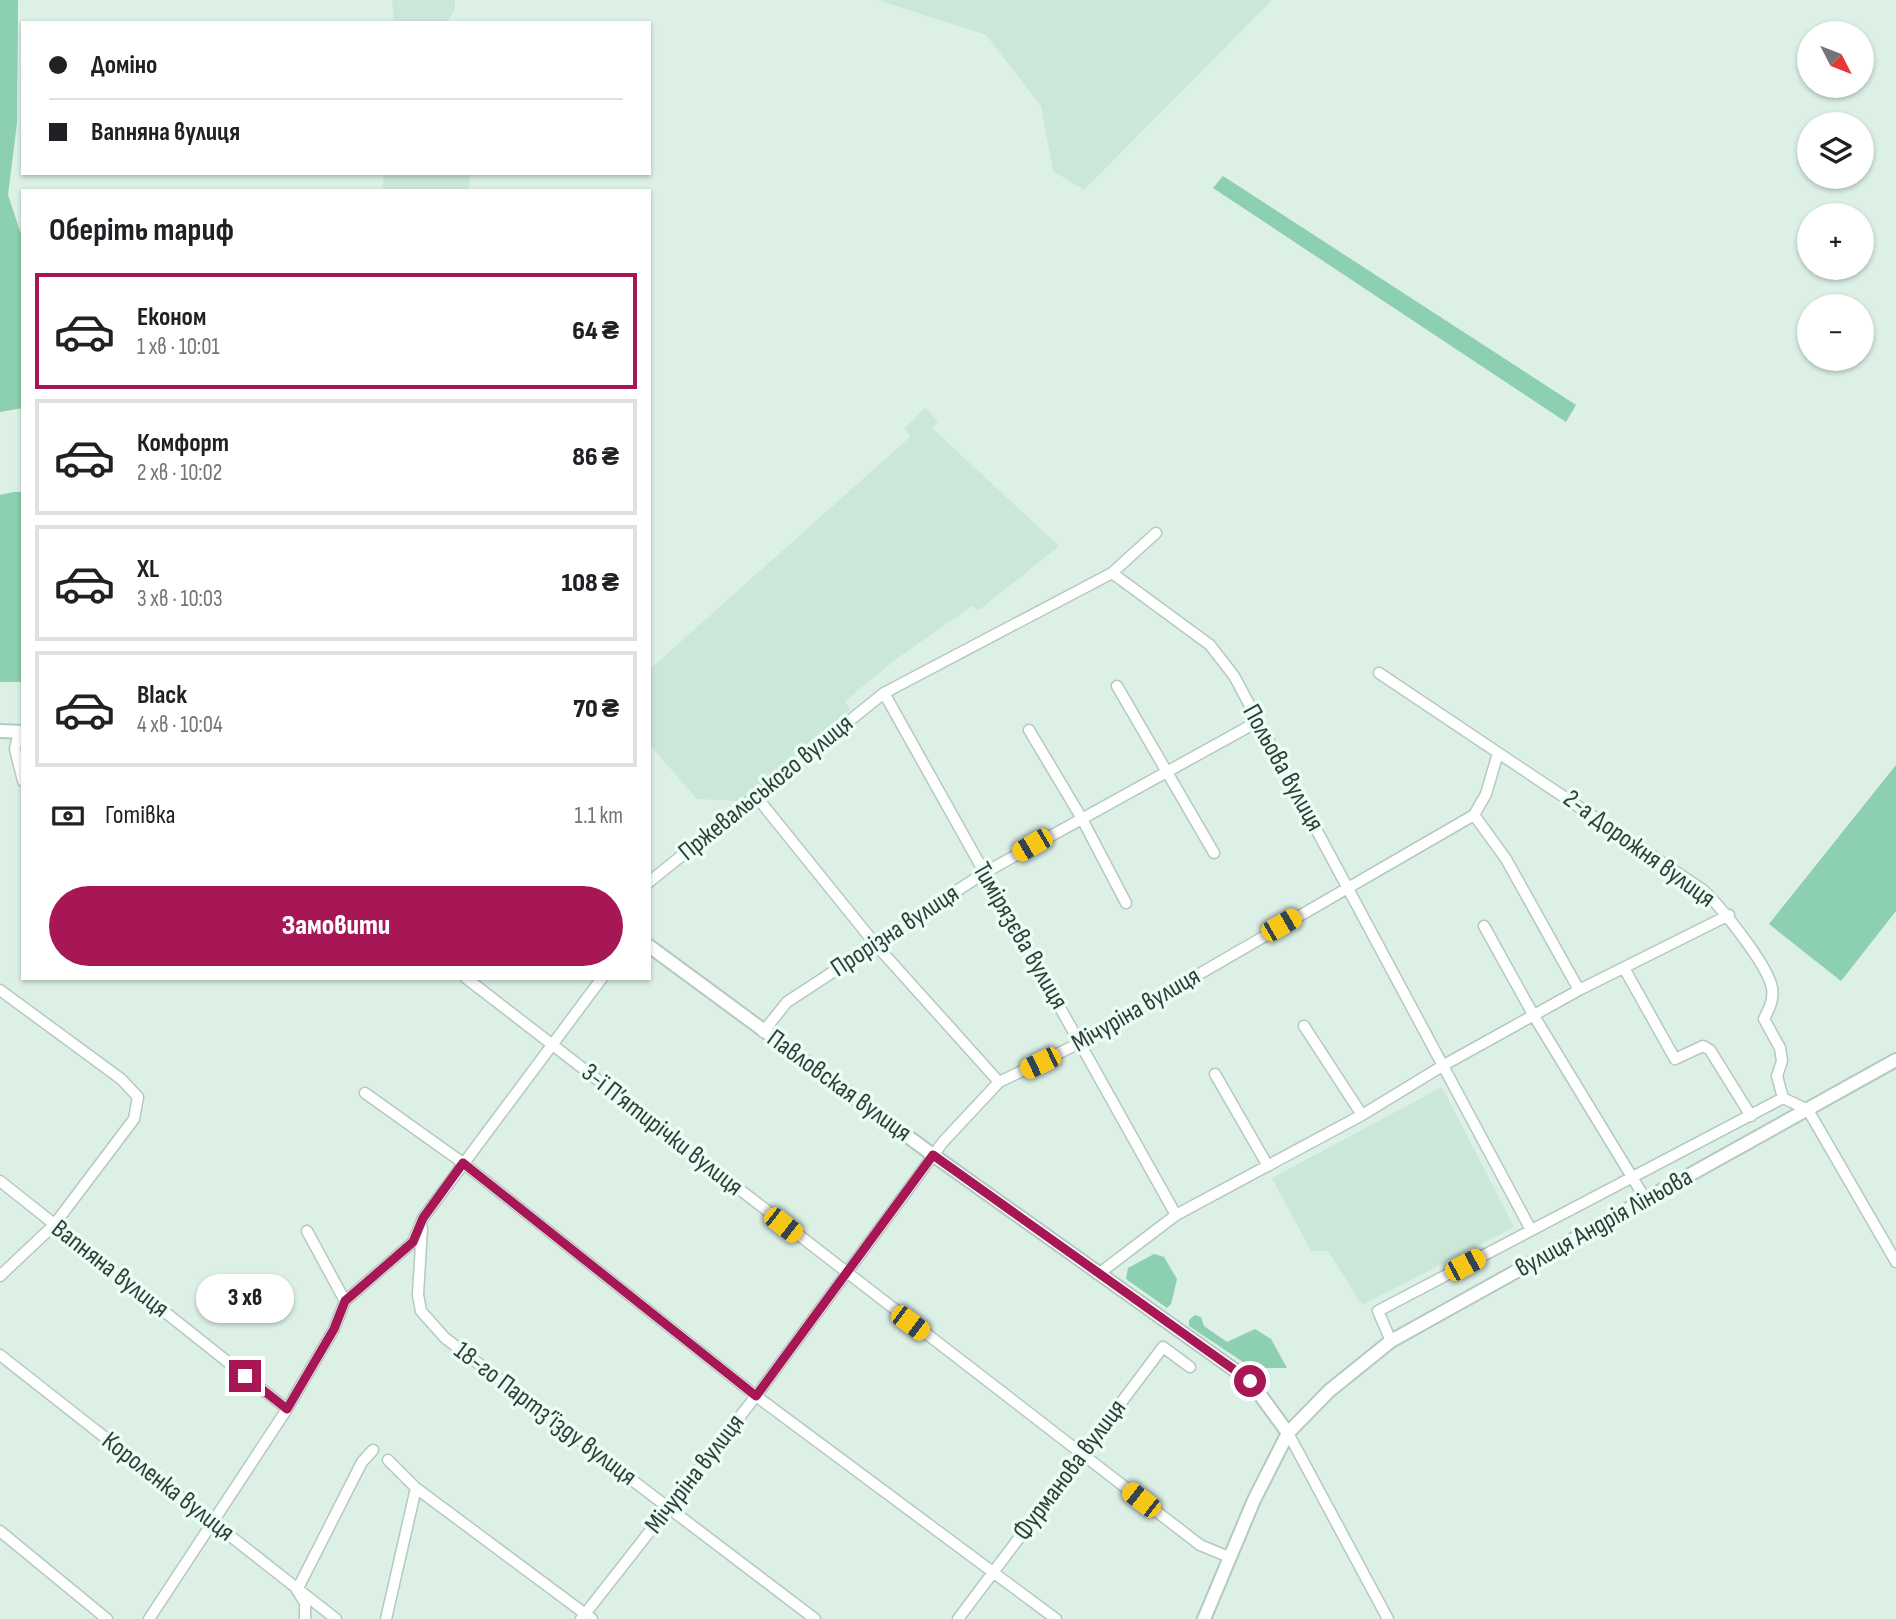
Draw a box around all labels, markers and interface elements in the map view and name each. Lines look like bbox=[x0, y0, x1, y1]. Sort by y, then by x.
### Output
north arrow bbox=[1797, 21, 1874, 98]
map controls bbox=[1797, 21, 1874, 371]
text: Доміно bbox=[91, 50, 157, 81]
button: layers bbox=[1797, 112, 1874, 189]
text: Вапняна вулиця bbox=[91, 117, 240, 148]
button: + bbox=[1797, 203, 1874, 280]
text: Оберіть тариф bbox=[49, 211, 234, 250]
button: − bbox=[1797, 294, 1874, 371]
icon: car bbox=[53, 300, 116, 363]
text: Економ bbox=[137, 302, 206, 333]
text: 64 ₴ bbox=[572, 316, 619, 347]
text: 1 хв · 10:01 bbox=[137, 333, 219, 361]
icon: car bbox=[53, 426, 116, 489]
text: Комфорт bbox=[137, 428, 229, 459]
text: 86 ₴ bbox=[572, 442, 619, 473]
text: 2 хв · 10:02 bbox=[137, 459, 222, 487]
icon: car bbox=[53, 552, 116, 615]
text: XL bbox=[137, 554, 159, 585]
text: 108 ₴ bbox=[562, 568, 619, 599]
text: 3 хв · 10:03 bbox=[137, 585, 223, 613]
icon: car bbox=[53, 678, 116, 741]
text: Black bbox=[137, 680, 187, 711]
text: 70 ₴ bbox=[573, 694, 619, 725]
street label: Польова вулиця bbox=[1235, 699, 1331, 837]
street label: Пржевальського вулиця bbox=[673, 708, 859, 868]
text: 4 хв · 10:04 bbox=[137, 711, 223, 739]
street label: 2-а Дорожня вулиця bbox=[1557, 784, 1721, 914]
icon: cash bbox=[49, 797, 87, 835]
text: Готівка bbox=[105, 800, 176, 831]
text: 1.1 km bbox=[574, 802, 623, 830]
car bbox=[1009, 825, 1056, 865]
street label: Тимірязєва вулиця bbox=[965, 857, 1075, 1015]
street label: Прорізна вулиця bbox=[825, 878, 965, 984]
button: Замовити bbox=[49, 886, 623, 966]
car bbox=[1258, 905, 1305, 945]
street label: Мічуріна вулиця bbox=[1066, 961, 1206, 1059]
street label: Павловская вулиця bbox=[761, 1023, 917, 1149]
car bbox=[1017, 1044, 1064, 1082]
street label: 3-ї П’ятирічки вулиця bbox=[575, 1057, 749, 1203]
street label: вулиця Андрія Ліньова bbox=[1510, 1162, 1698, 1284]
car bbox=[760, 1204, 807, 1246]
street label: Вапняна вулиця bbox=[45, 1214, 175, 1324]
car bbox=[1442, 1246, 1489, 1284]
callout: 3 хв bbox=[196, 1274, 294, 1324]
text: 3 хв bbox=[228, 1284, 262, 1312]
car bbox=[887, 1302, 934, 1344]
street label: 18-го Партз’їзду вулиця bbox=[448, 1335, 642, 1493]
route end bbox=[229, 1360, 261, 1392]
route start bbox=[1234, 1365, 1266, 1397]
street label: Фурманова вулиця bbox=[1007, 1393, 1133, 1547]
street label: Мічуріна вулиця bbox=[639, 1408, 751, 1540]
street label: Короленка вулиця bbox=[95, 1426, 241, 1548]
car bbox=[1118, 1479, 1165, 1521]

